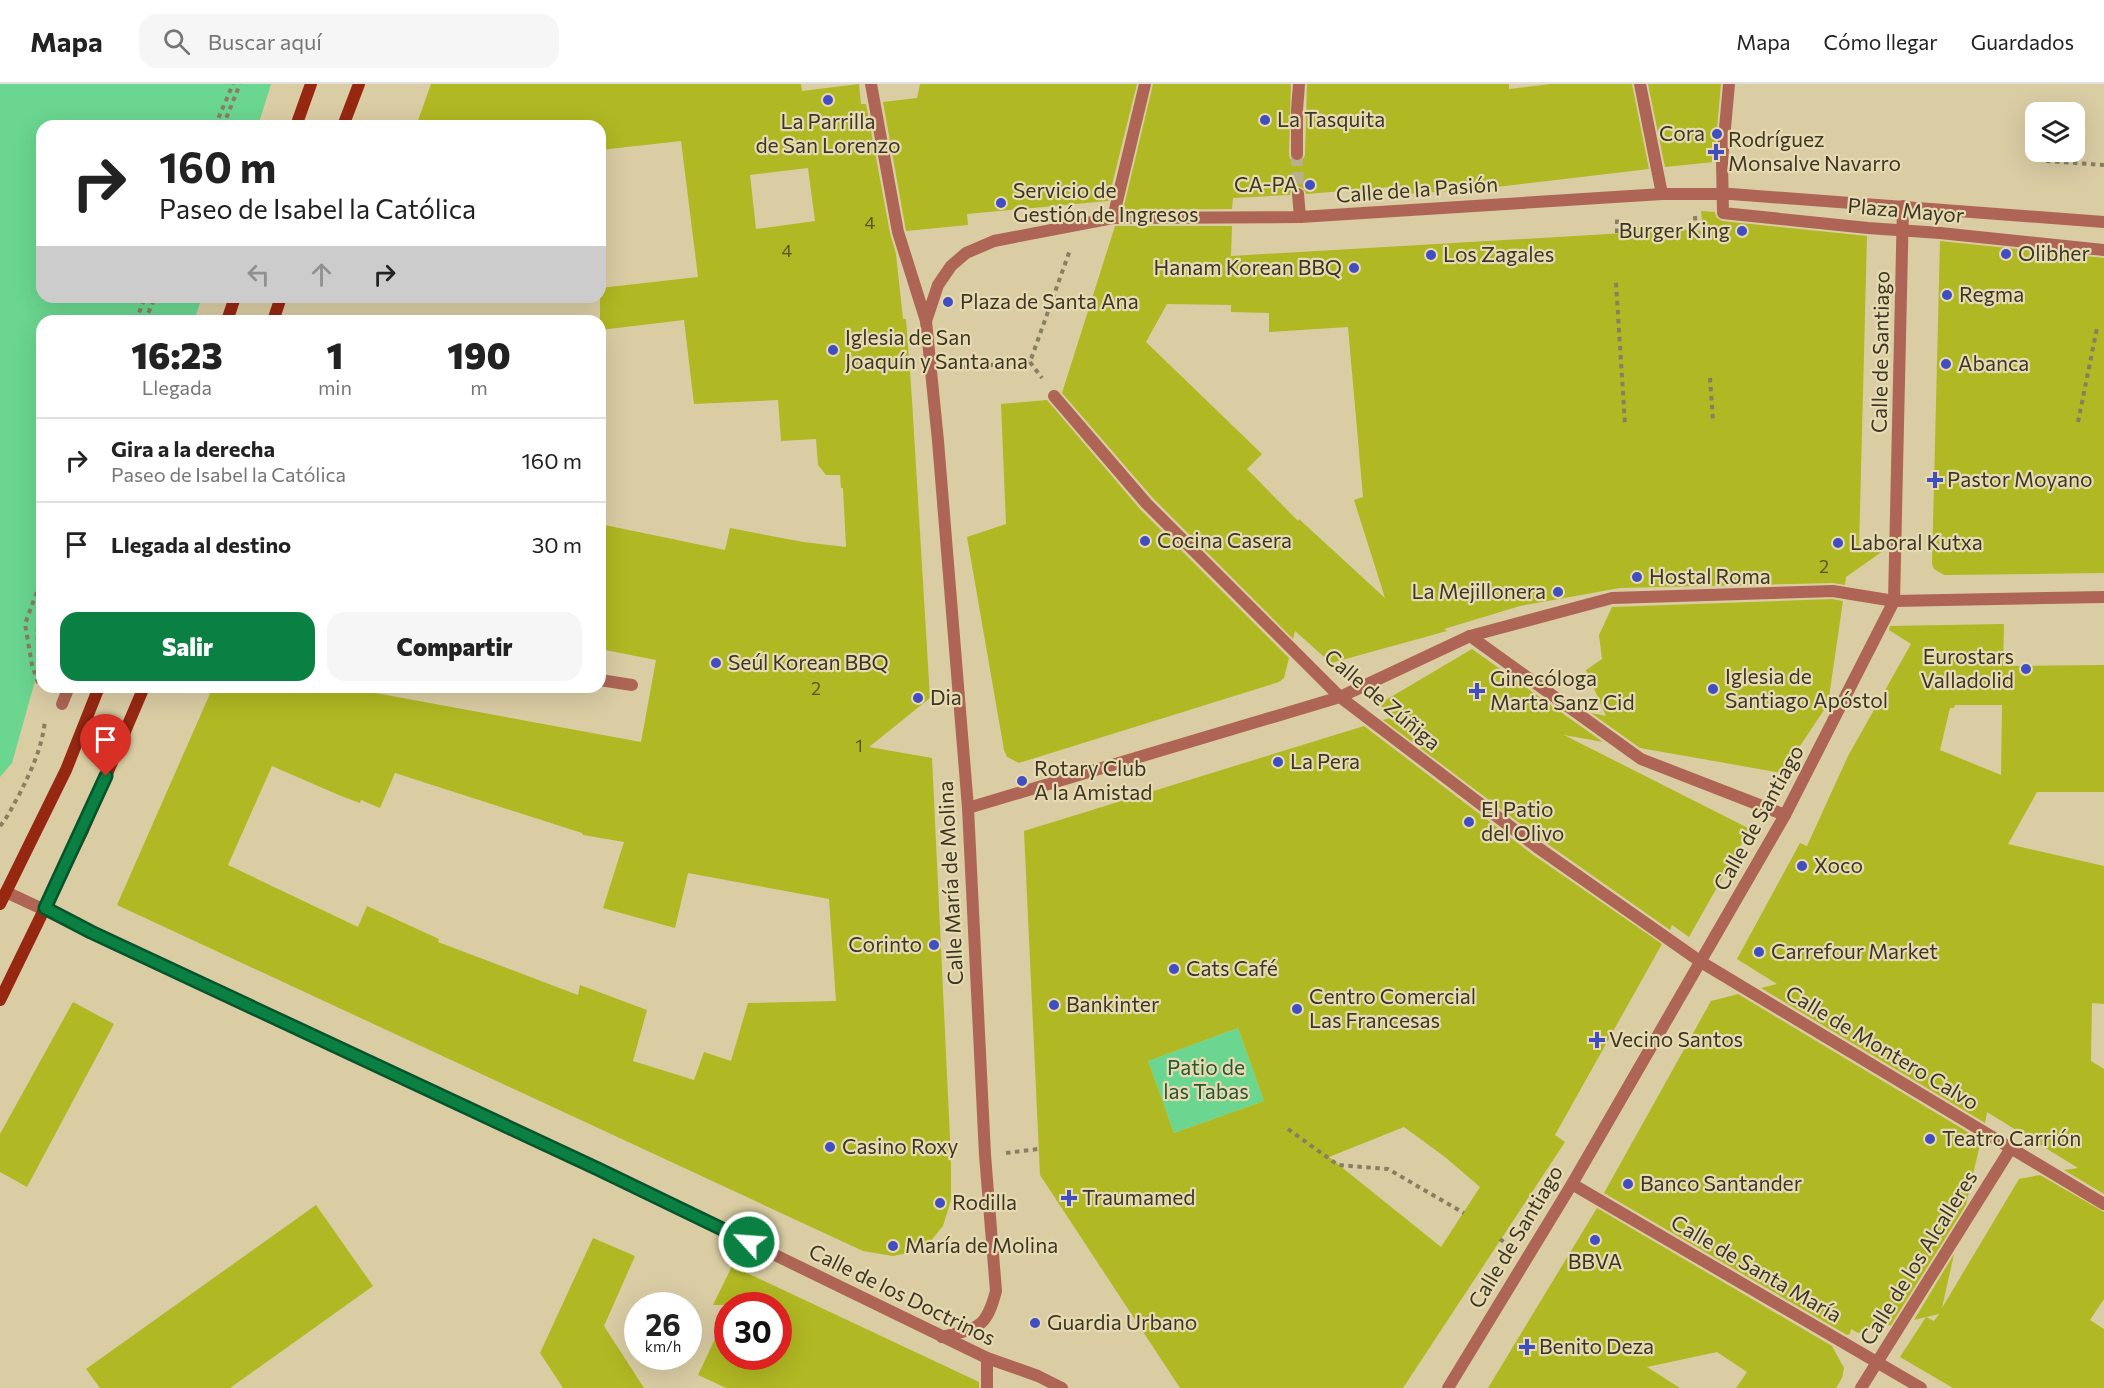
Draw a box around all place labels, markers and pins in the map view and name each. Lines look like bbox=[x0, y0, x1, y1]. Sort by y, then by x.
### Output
marker: La Parrilla de San Lorenzo bbox=[821, 93, 835, 107]
place label: La Tasquita bbox=[1277, 106, 1385, 131]
place label: La Parrilla de San Lorenzo bbox=[755, 108, 901, 157]
marker: La Tasquita bbox=[1258, 113, 1272, 127]
place label: Cora bbox=[1659, 120, 1705, 145]
place label: Rodríguez Monsalve Navarro bbox=[1728, 126, 1901, 175]
marker: Cora bbox=[1710, 127, 1724, 141]
marker: Rodríguez Monsalve Navarro bbox=[1709, 145, 1723, 159]
place label: CA-PA bbox=[1234, 171, 1298, 196]
place label: Servicio de Gestión de Ingresos bbox=[1013, 177, 1199, 226]
marker: CA-PA bbox=[1303, 178, 1317, 192]
marker: Servicio de Gestión de Ingresos bbox=[994, 196, 1008, 210]
place label: Burger King bbox=[1619, 217, 1730, 242]
marker: Burger King bbox=[1735, 224, 1749, 238]
place label: Olibher bbox=[2018, 240, 2090, 265]
place label: Los Zagales bbox=[1443, 241, 1554, 266]
marker: Olibher bbox=[1999, 247, 2013, 261]
marker: Los Zagales bbox=[1424, 248, 1438, 262]
place label: Hanam Korean BBQ bbox=[1154, 254, 1342, 279]
marker: Hanam Korean BBQ bbox=[1347, 261, 1361, 275]
place label: Regma bbox=[1959, 281, 2024, 306]
place label: Plaza de Santa Ana bbox=[960, 288, 1139, 313]
marker: Regma bbox=[1940, 288, 1954, 302]
marker: Plaza de Santa Ana bbox=[941, 295, 955, 309]
place label: Iglesia de San Joaquín y Santa ana bbox=[845, 324, 1028, 373]
marker: Iglesia de San Joaquín y Santa ana bbox=[826, 343, 840, 357]
place label: Abanca bbox=[1958, 350, 2029, 375]
marker: Abanca bbox=[1939, 357, 1953, 371]
place label: Pastor Moyano bbox=[1947, 466, 2093, 491]
marker: Pastor Moyano bbox=[1928, 473, 1942, 487]
place label: Cocina Casera bbox=[1157, 527, 1292, 552]
place label: Laboral Kutxa bbox=[1850, 529, 1983, 554]
marker: Cocina Casera bbox=[1138, 534, 1152, 548]
marker: Laboral Kutxa bbox=[1831, 536, 1845, 550]
place label: Hostal Roma bbox=[1649, 563, 1771, 588]
marker: Hostal Roma bbox=[1630, 570, 1644, 584]
place label: La Mejillonera bbox=[1412, 578, 1546, 603]
marker: La Mejillonera bbox=[1551, 585, 1565, 599]
place label: Eurostars Valladolid bbox=[1921, 643, 2014, 692]
place label: Seúl Korean BBQ bbox=[728, 649, 889, 674]
marker: Seúl Korean BBQ bbox=[709, 656, 723, 670]
marker: Eurostars Valladolid bbox=[2019, 662, 2033, 676]
place label: Iglesia de Santiago Apóstol bbox=[1725, 663, 1888, 712]
place label: Ginecóloga Marta Sanz Cid bbox=[1490, 665, 1635, 714]
marker: Ginecóloga Marta Sanz Cid bbox=[1468, 682, 1486, 700]
marker: Iglesia de Santiago Apóstol bbox=[1706, 682, 1720, 696]
place label: Dia bbox=[930, 684, 962, 709]
marker: Dia bbox=[911, 691, 925, 705]
pin bbox=[80, 714, 131, 776]
place label: La Pera bbox=[1290, 748, 1360, 773]
place label: Rotary Club A la Amistad bbox=[1034, 755, 1152, 804]
marker: La Pera bbox=[1271, 755, 1285, 769]
marker: Rotary Club A la Amistad bbox=[1015, 774, 1029, 788]
place label: El Patio del Olivo bbox=[1481, 796, 1564, 845]
marker: El Patio del Olivo bbox=[1462, 815, 1476, 829]
place label: Xoco bbox=[1814, 852, 1863, 877]
marker: Xoco bbox=[1795, 859, 1809, 873]
place label: Corinto bbox=[848, 931, 922, 956]
marker: Corinto bbox=[927, 938, 941, 952]
place label: Carrefour Market bbox=[1771, 938, 1938, 963]
marker: Carrefour Market bbox=[1752, 945, 1766, 959]
place label: Cats Café bbox=[1186, 955, 1278, 980]
marker: Cats Café bbox=[1167, 962, 1181, 976]
place label: Centro Comercial Las Francesas bbox=[1309, 983, 1476, 1032]
place label: Bankinter bbox=[1066, 991, 1159, 1016]
marker: Bankinter bbox=[1047, 998, 1061, 1012]
marker: Centro Comercial Las Francesas bbox=[1290, 1002, 1304, 1016]
place label: Vecino Santos bbox=[1609, 1026, 1743, 1051]
marker: Vecino Santos bbox=[1590, 1033, 1604, 1047]
place label: Teatro Carrión bbox=[1942, 1125, 2081, 1150]
marker: Teatro Carrión bbox=[1923, 1132, 1937, 1146]
place label: Casino Roxy bbox=[842, 1133, 959, 1158]
marker: Casino Roxy bbox=[823, 1140, 837, 1154]
place label: Banco Santander bbox=[1640, 1170, 1802, 1195]
marker: Banco Santander bbox=[1621, 1177, 1635, 1191]
place label: Traumamed bbox=[1082, 1184, 1195, 1209]
place label: Rodilla bbox=[952, 1189, 1017, 1214]
marker: Traumamed bbox=[1060, 1189, 1078, 1207]
marker: Rodilla bbox=[933, 1196, 947, 1210]
place label: María de Molina bbox=[905, 1232, 1058, 1257]
marker: BBVA bbox=[1588, 1233, 1602, 1247]
marker: María de Molina bbox=[886, 1239, 900, 1253]
place label: BBVA bbox=[1568, 1248, 1622, 1273]
place label: Guardia Urbano bbox=[1047, 1309, 1197, 1334]
marker: Guardia Urbano bbox=[1028, 1316, 1042, 1330]
place label: Benito Deza bbox=[1539, 1333, 1654, 1358]
marker: Benito Deza bbox=[1520, 1340, 1534, 1354]

